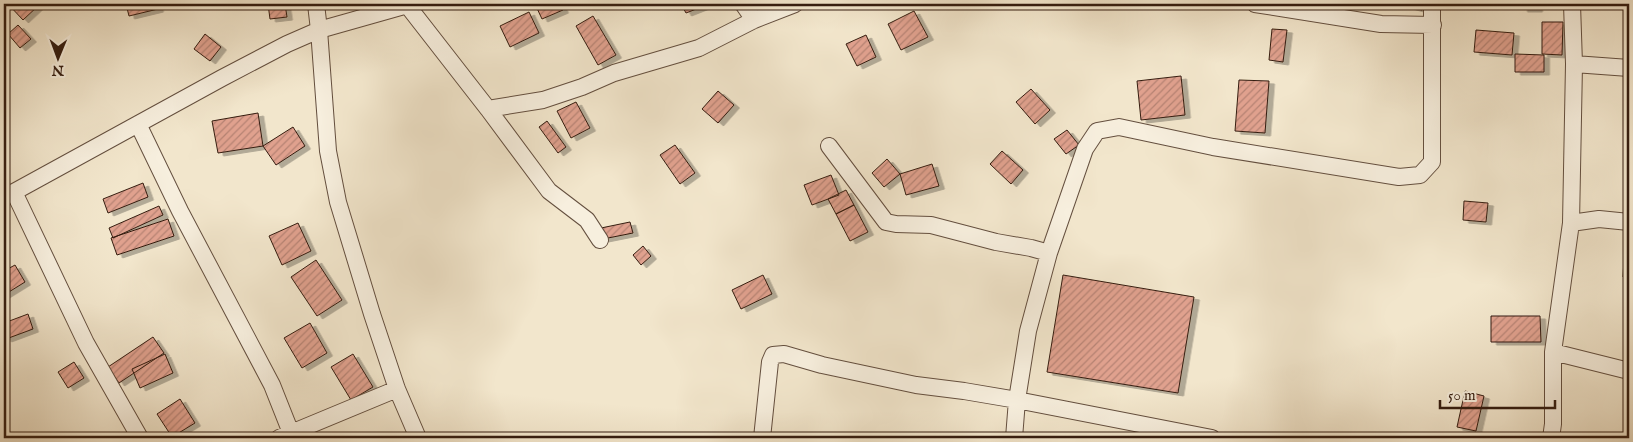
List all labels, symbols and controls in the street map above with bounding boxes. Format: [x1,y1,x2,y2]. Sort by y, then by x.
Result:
north arrow [32,32,82,82]
text: N [52,61,65,79]
scale bar [1440,377,1556,409]
text: 50 m [1448,386,1476,405]

